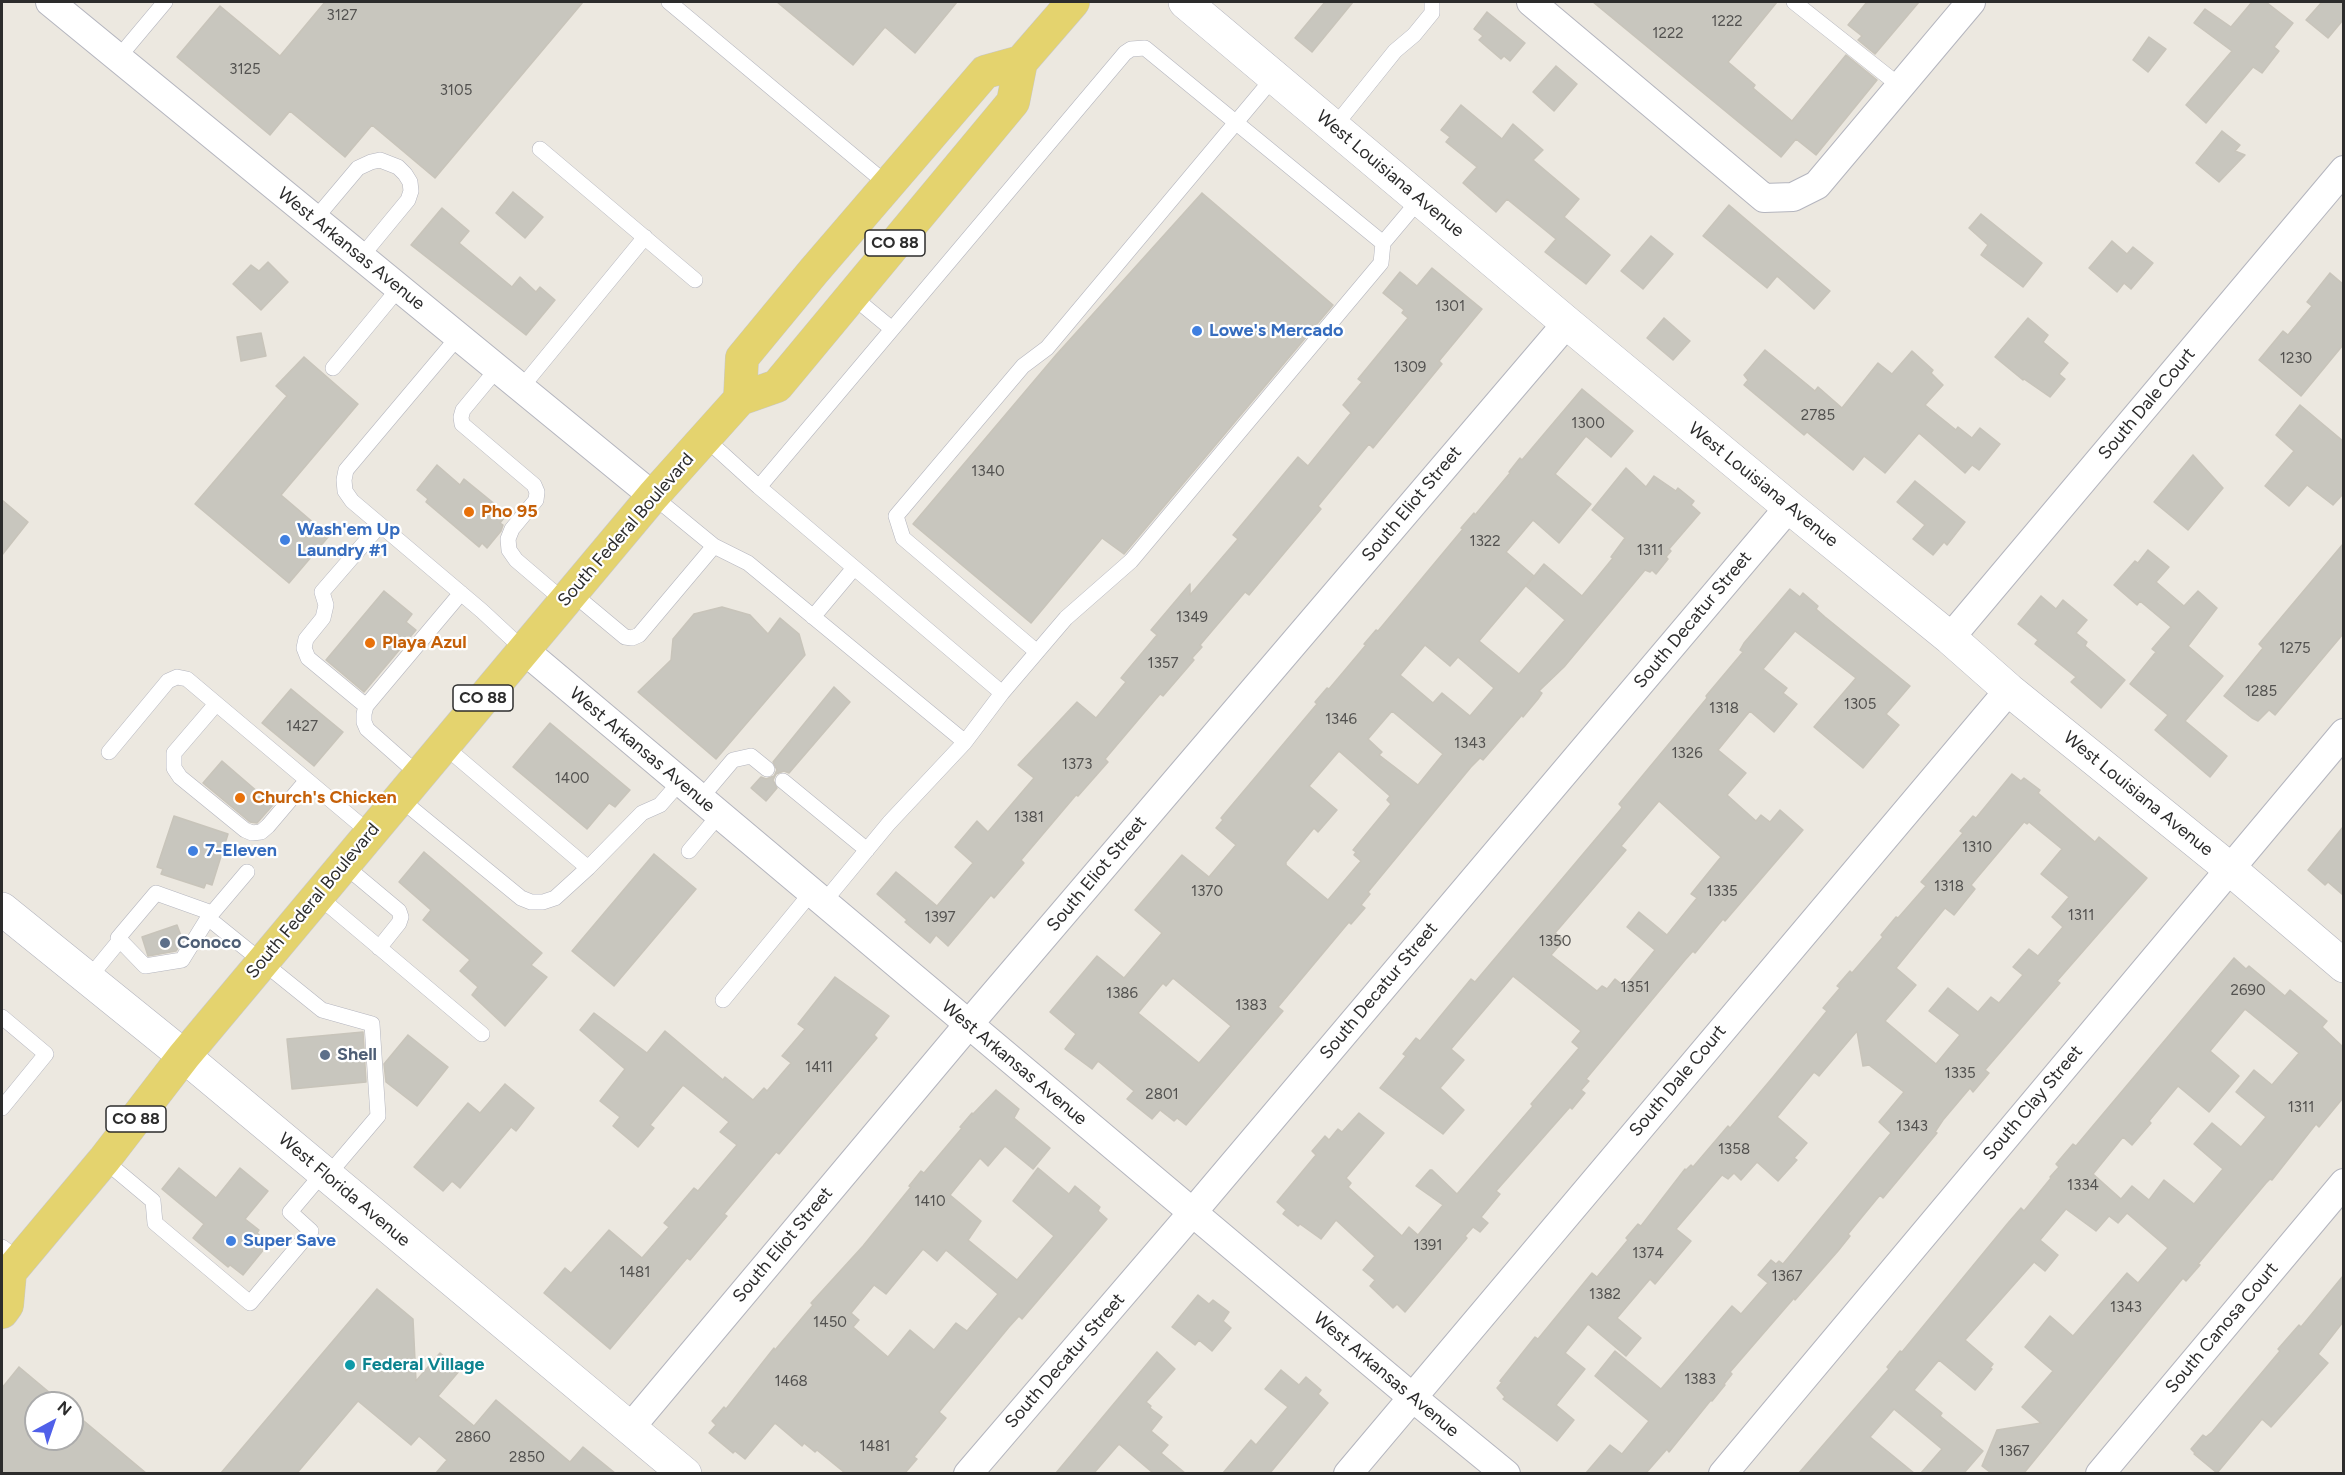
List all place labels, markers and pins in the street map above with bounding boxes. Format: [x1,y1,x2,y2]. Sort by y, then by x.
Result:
place label: Lowe's Mercado [1209,320,1343,342]
marker: Lowe's Mercado [1190,324,1204,338]
place label: Pho 95 [481,501,538,523]
marker: Pho 95 [462,505,476,519]
place label: Wash'em Up Laundry #1 [297,519,400,562]
marker: Wash'em Up Laundry #1 [278,533,292,547]
place label: Playa Azul [382,632,467,654]
marker: Playa Azul [363,636,377,650]
place label: Church's Chicken [252,787,397,809]
marker: Church's Chicken [233,791,247,805]
place label: 7-Eleven [205,840,277,862]
marker: 7-Eleven [186,844,200,858]
place label: Conoco [177,932,241,954]
marker: Conoco [158,936,172,950]
place label: Shell [337,1044,377,1066]
marker: Shell [318,1048,332,1062]
place label: Super Save [243,1230,336,1252]
marker: Super Save [224,1234,238,1248]
place label: Federal Village [362,1354,485,1376]
marker: Federal Village [343,1358,357,1372]

